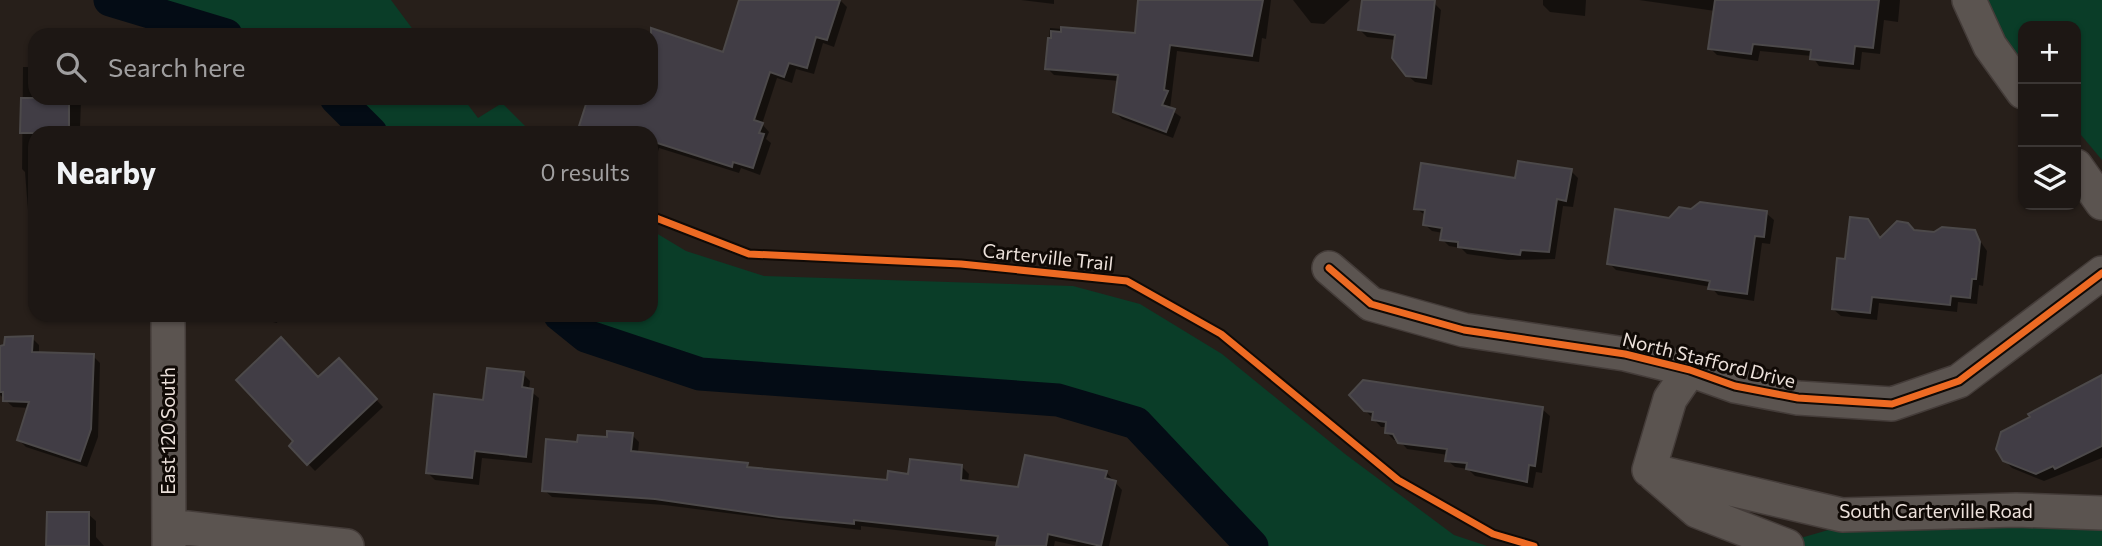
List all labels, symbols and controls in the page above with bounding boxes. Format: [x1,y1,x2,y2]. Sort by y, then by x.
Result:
map controls [2018,21,2081,210]
button: + [2018,21,2081,84]
search box [28,28,658,105]
icon: search [52,48,90,86]
text: Search here [108,51,246,82]
button: − [2018,84,2081,147]
button: layers [2018,147,2081,210]
text: Nearby [56,153,156,190]
text: 0 results [541,158,630,186]
street label: Carterville Trail [982,238,1115,275]
street label: North Stafford Drive [1620,327,1798,392]
street label: East 120 South [156,367,179,495]
street label: South Carterville Road [1839,499,2033,522]

